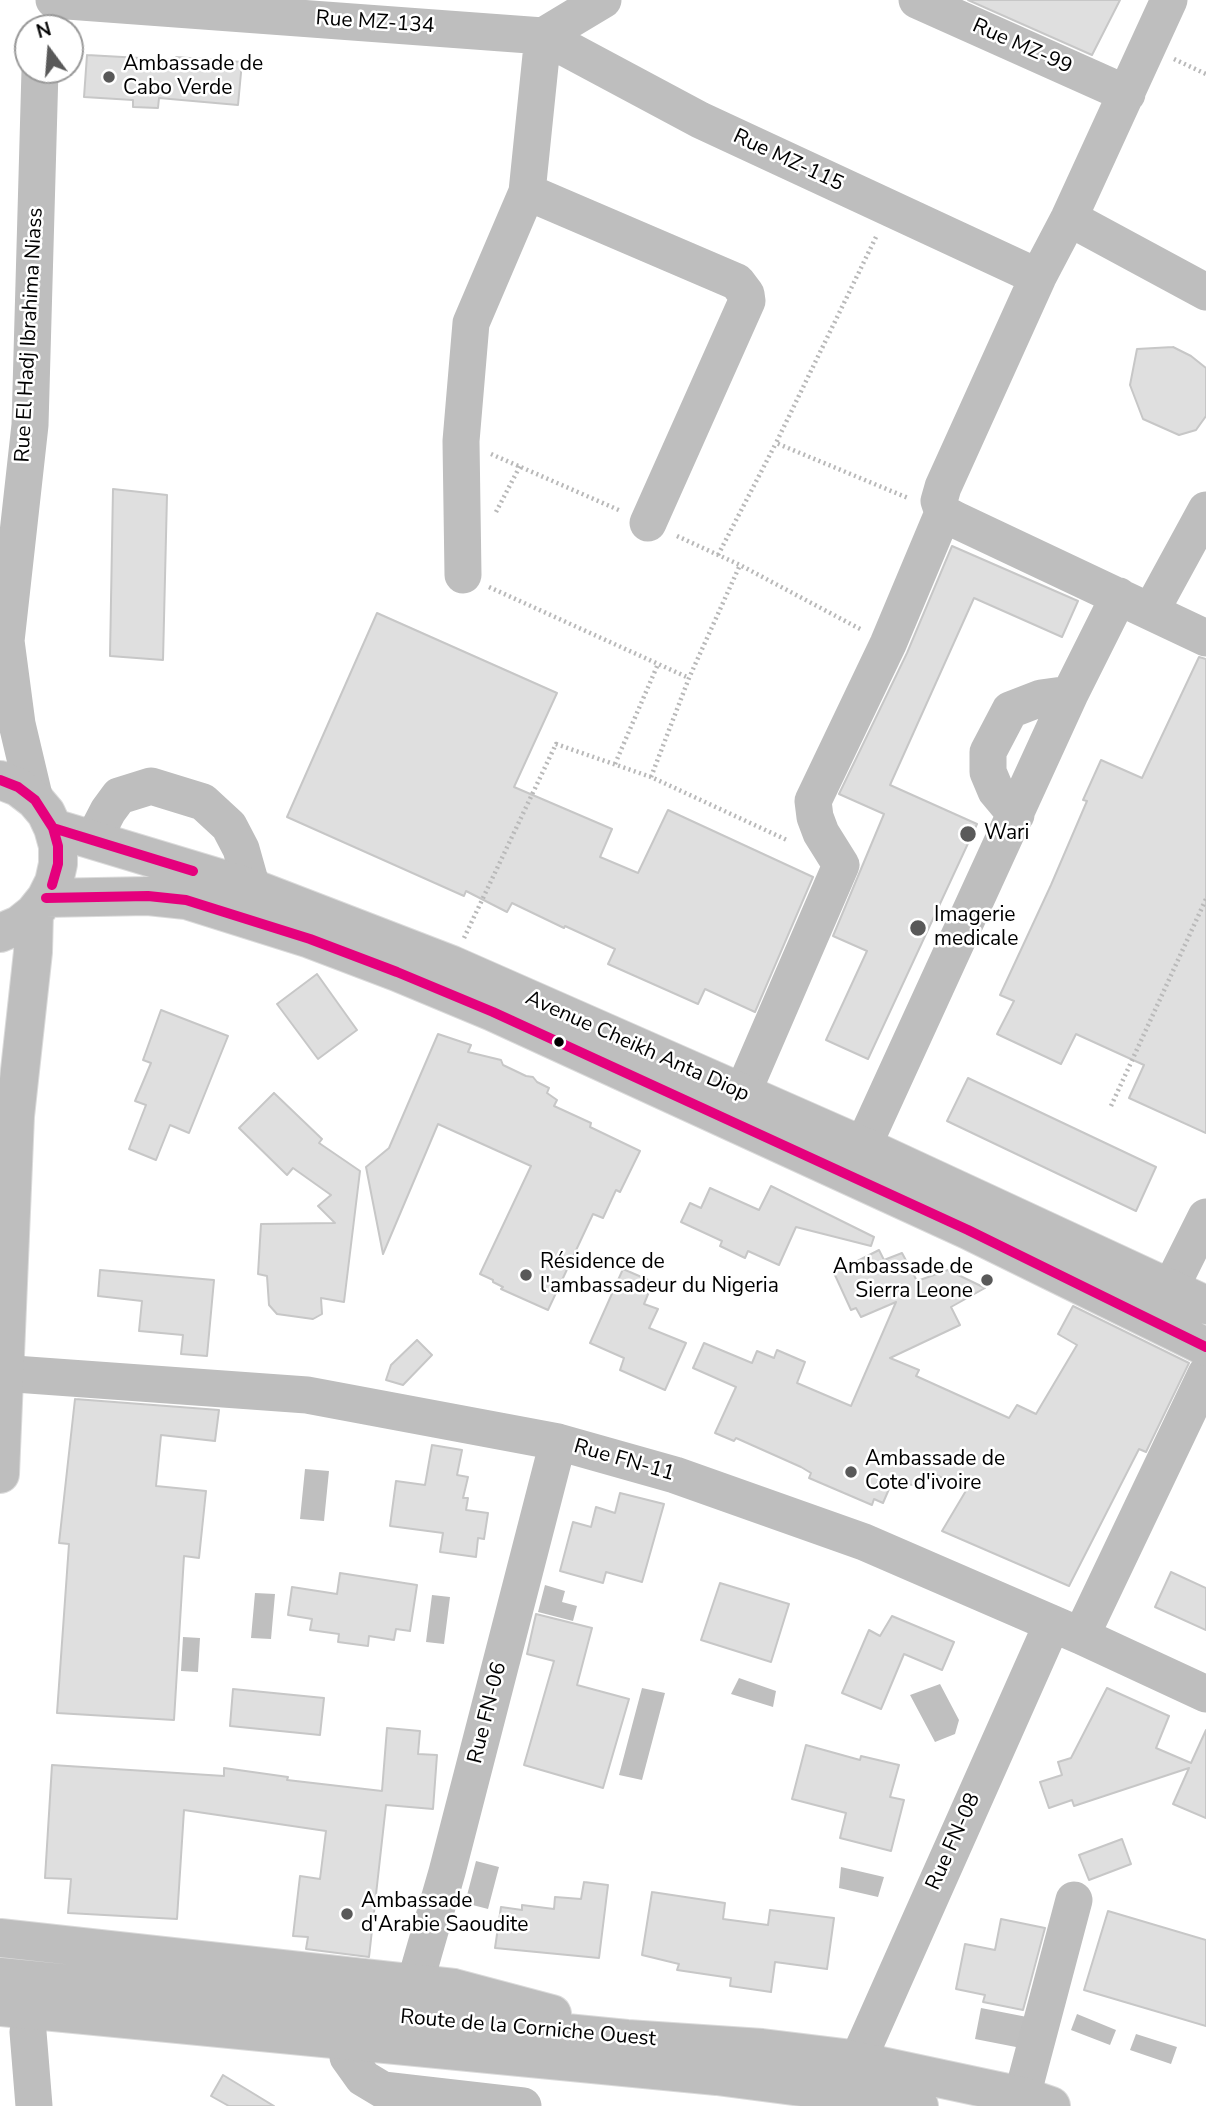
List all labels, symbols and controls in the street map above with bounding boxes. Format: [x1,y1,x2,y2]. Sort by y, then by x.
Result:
street label: Rue MZ-134 [315,6,435,40]
north arrow [14,14,84,84]
street label: Rue MZ-99 [968,14,1076,80]
text: N [33,16,54,45]
place label: Ambassade de Cabo Verde [123,52,263,102]
marker: Ambassade de Cabo Verde [101,69,117,85]
street label: Rue MZ-115 [729,124,847,198]
street label: Rue El Hadj Ibrahima Niass [11,207,49,463]
place label: Wari [984,821,1029,847]
marker: Wari [958,824,978,844]
place label: Imagerie medicale [934,903,1018,953]
marker: Imagerie medicale [908,918,928,938]
street label: Avenue Cheikh Anta Diop [521,986,753,1108]
unlabelled marker [552,1035,566,1049]
place label: Résidence de l'ambassadeur du Nigeria [540,1250,779,1300]
place label: Ambassade de Sierra Leone [833,1255,973,1305]
marker: Résidence de l'ambassadeur du Nigeria [518,1267,534,1283]
marker: Ambassade de Sierra Leone [979,1272,995,1288]
street label: Rue FN-11 [571,1435,677,1487]
place label: Ambassade de Cote d'ivoire [865,1447,1005,1497]
marker: Ambassade de Cote d'ivoire [843,1464,859,1480]
street label: Rue FN-06 [463,1660,513,1766]
street label: Rue FN-08 [921,1790,987,1894]
place label: Ambassade d'Arabie Saoudite [361,1889,528,1939]
marker: Ambassade d'Arabie Saoudite [339,1906,355,1922]
street label: Route de la Corniche Ouest [399,2005,657,2053]

